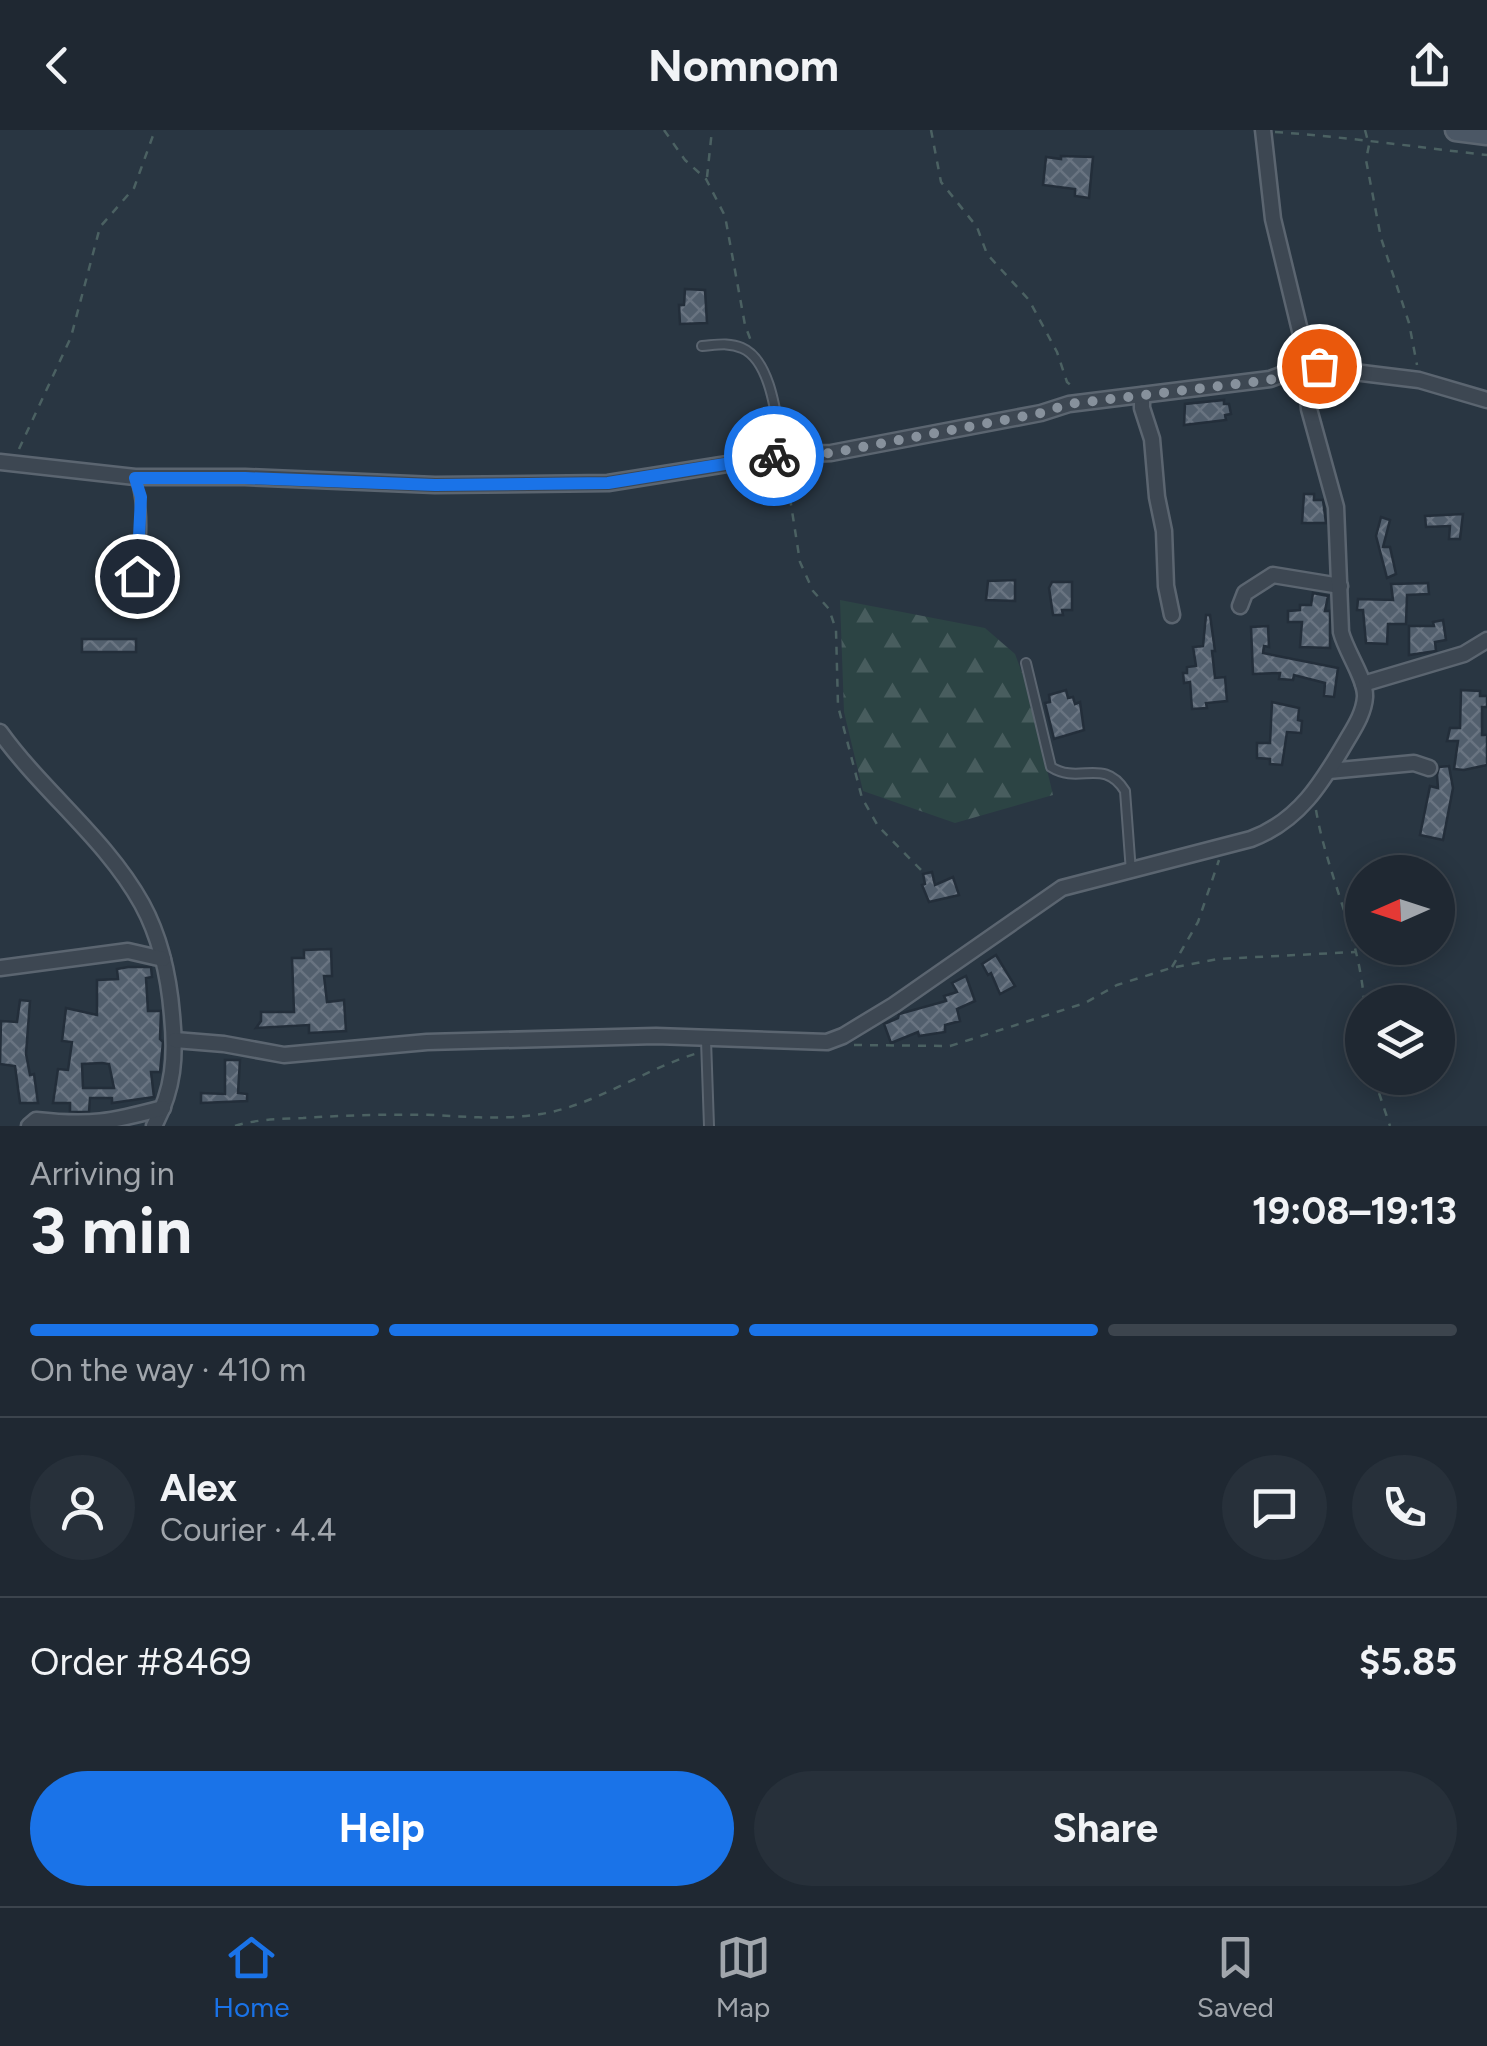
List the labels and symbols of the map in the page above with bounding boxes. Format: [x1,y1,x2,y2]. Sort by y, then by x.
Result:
pin [1277,324,1362,409]
courier [724,406,824,506]
pin [95,534,180,619]
north arrow [1345,855,1455,965]

